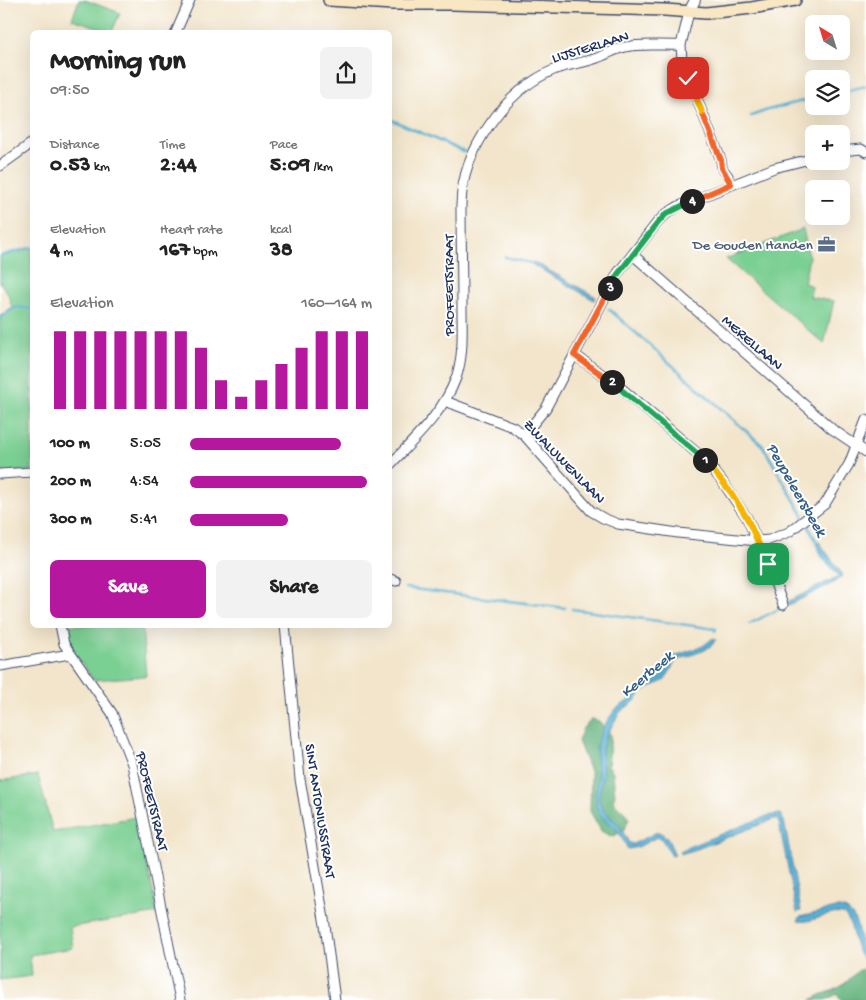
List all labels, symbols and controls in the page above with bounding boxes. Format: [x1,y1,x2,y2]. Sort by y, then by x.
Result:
north arrow [805,15,850,60]
map controls [805,15,850,225]
street label: LIJSTERLAAN [550,28,632,68]
text: Morning run [50,46,185,79]
button: share [320,47,372,99]
pin [667,57,709,99]
icon: check [674,64,702,92]
button: layers [805,70,850,115]
text: 09:50 [50,82,90,101]
button: + [805,125,850,170]
text: Distance [50,137,99,154]
text: Time [160,137,186,154]
text: Pace [270,137,297,154]
text: 0.53 [50,154,90,179]
text: 2:44 [160,154,197,179]
text: 5:09 [270,154,310,179]
text: km [90,159,110,176]
text: /km [310,159,333,176]
button: − [805,180,850,225]
pin: 4 [680,188,704,214]
text: 4 [689,193,696,210]
text: Elevation [50,222,106,239]
text: Heart rate [160,222,223,239]
text: kcal [270,222,292,239]
street label: PROFEETSTRAAT [441,233,459,337]
office icon: De Gouden Handen [817,234,837,254]
place label: De Gouden Handen [692,237,813,255]
text: 4 [50,239,60,264]
text: 167 [160,239,190,264]
text: 38 [270,239,292,264]
text: m [60,244,73,261]
text: bpm [190,244,218,261]
pin: 3 [598,276,622,300]
text: 3 [607,280,614,297]
text: Elevation [50,295,114,314]
text: 160–164 m [301,295,372,314]
street label: MERELLAAN [717,312,786,375]
pin: 2 [600,370,624,394]
text: 2 [609,374,616,391]
street label: ZWALUWENLAAN [519,416,608,508]
text: 100 m [50,435,90,454]
text: 5:05 [130,435,161,454]
water label: Peupeleersbeek [761,441,830,542]
pin: 1 [692,448,718,472]
text: 1 [703,452,708,469]
text: 200 m [50,473,91,492]
text: 4:54 [130,473,159,492]
text: 300 m [50,511,92,530]
text: 5:41 [130,511,157,530]
pin [747,543,789,585]
icon: arrive [754,550,782,578]
button: Save [50,560,206,618]
button: Share [216,560,372,618]
water label: Keerbeek [618,647,680,703]
street label: SINT ANTONIUSSTRAAT [299,743,339,881]
street label: PROFEETSTRAAT [131,749,171,854]

